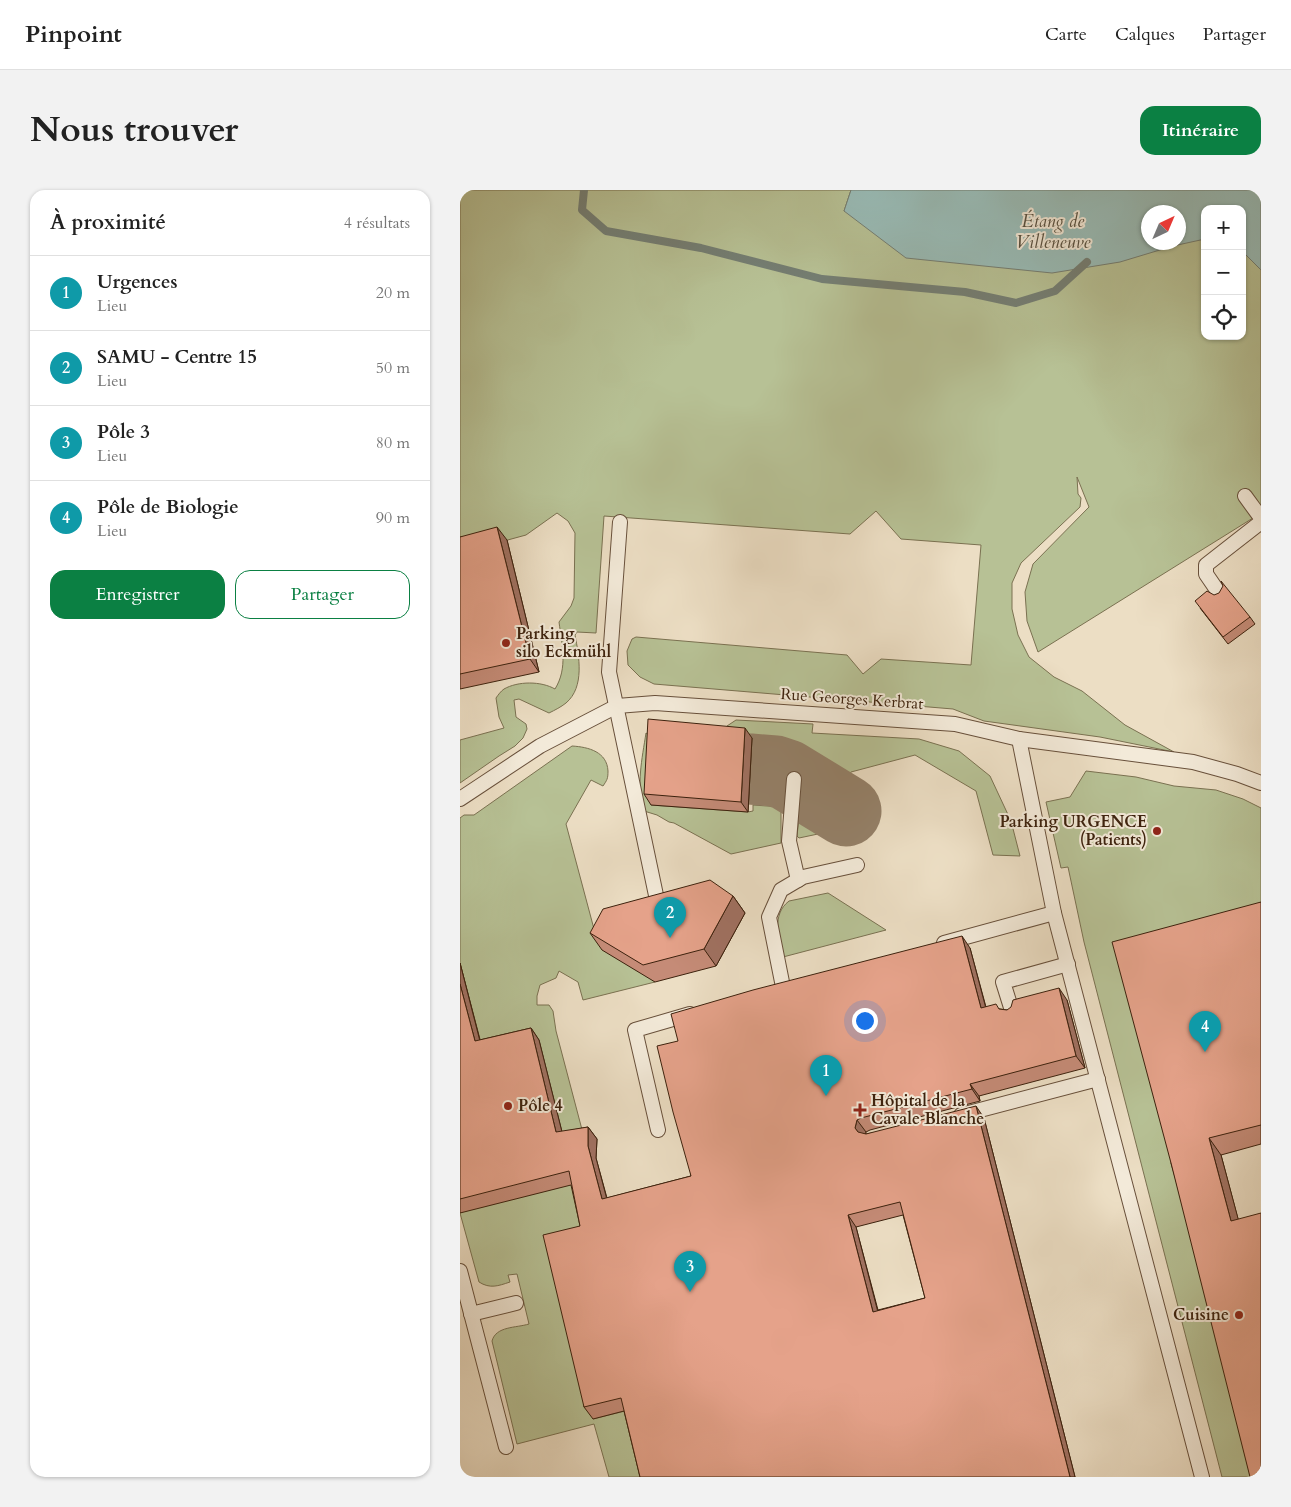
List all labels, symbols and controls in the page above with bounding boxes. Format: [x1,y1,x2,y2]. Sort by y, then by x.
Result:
text: Pinpoint [25,18,122,51]
text: Carte [1045,22,1087,47]
text: Calques [1115,22,1175,47]
text: Partager [1203,22,1266,47]
text: Nous trouver [30,106,238,154]
button: Itinéraire [1140,106,1261,155]
north arrow [1141,205,1186,250]
map controls [1201,205,1246,340]
button: + [1201,205,1246,250]
text: À proximité [50,208,166,237]
water label: Étang de Villeneuve [1016,209,1092,255]
text: 4 résultats [344,212,410,234]
button: − [1201,250,1246,295]
text: Urgences [97,269,177,295]
text: 1 [62,282,70,304]
text: 20 m [376,282,410,304]
text: Lieu [97,295,127,317]
button: locate [1201,295,1246,340]
text: SAMU - Centre 15 [97,344,257,370]
text: 2 [62,357,70,379]
text: 50 m [376,357,410,379]
text: Lieu [97,370,127,392]
text: Pôle 3 [97,419,150,445]
text: 3 [62,432,70,454]
text: 80 m [376,432,410,454]
text: Lieu [97,445,127,467]
text: Pôle de Biologie [97,494,239,520]
text: 4 [62,507,70,529]
text: 90 m [376,507,410,529]
text: Lieu [97,520,127,542]
button: Enregistrer [50,570,225,619]
button: Partager [235,570,410,619]
place label: Parking silo Eckmühl [516,623,612,663]
marker: Parking silo Eckmühl [500,637,512,649]
street label: Rue Georges Kerbrat [780,683,924,715]
place label: Parking URGENCE (Patients) [999,811,1147,851]
marker: Parking URGENCE (Patients) [1151,825,1163,837]
pin: 2 [654,897,686,938]
your location [852,1008,878,1034]
pin: 4 [1189,1011,1221,1052]
pin: 1 [810,1055,842,1096]
place label: Hôpital de la Cavale Blanche [871,1090,984,1130]
place label: Pôle 4 [518,1095,563,1117]
marker: Pôle 4 [502,1100,514,1112]
marker: Hôpital de la Cavale Blanche [853,1103,867,1117]
pin: 3 [674,1251,706,1292]
place label: Cuisine [1173,1304,1229,1326]
marker: Cuisine [1233,1309,1245,1321]

